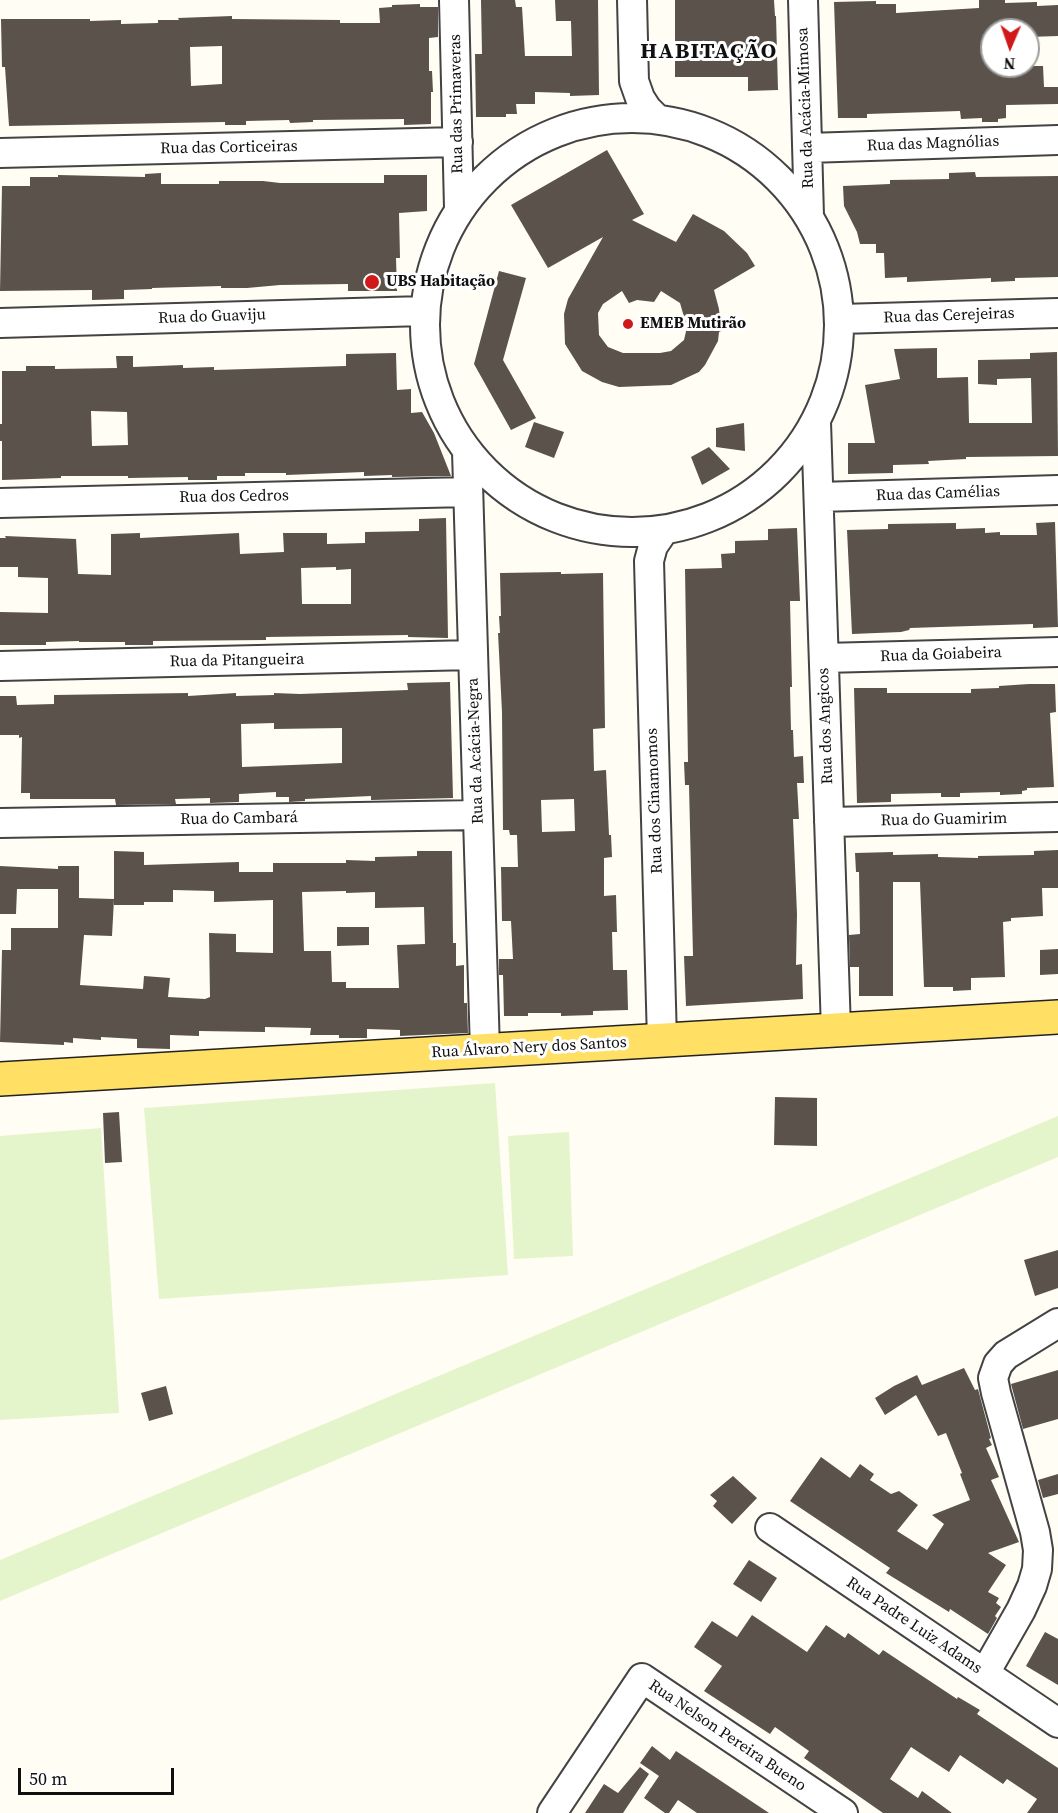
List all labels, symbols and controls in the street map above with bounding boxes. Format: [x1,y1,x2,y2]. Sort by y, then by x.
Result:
north arrow [980,18,1040,78]
street label: Rua da Acácia-Mimosa [794,27,818,189]
street label: Rua das Primaveras [446,34,468,174]
district label: HABITAÇÃO [640,39,778,65]
text: N [1003,53,1016,75]
street label: Rua das Magnólias [866,132,1000,156]
street label: Rua das Corticeiras [160,137,298,159]
place label: UBS Habitação [386,272,495,292]
marker: UBS Habitação [363,273,381,291]
street label: Rua das Cerejeiras [883,304,1015,328]
street label: Rua do Guaviju [158,306,266,328]
place label: EMEB Mutirão [640,314,746,334]
marker: EMEB Mutirão [621,317,635,331]
street label: Rua das Camélias [876,482,1000,506]
street label: Rua dos Cedros [179,486,289,508]
street label: Rua da Goiabeira [880,643,1002,667]
street label: Rua da Pitangueira [170,650,304,672]
street label: Rua dos Angicos [814,667,838,785]
street label: Rua da Acácia-Negra [464,677,488,825]
street label: Rua dos Cinamomos [643,728,667,874]
street label: Rua do Cambará [180,808,298,830]
street label: Rua do Guamirim [881,809,1007,831]
street label: Rua Álvaro Nery dos Santos [431,1033,627,1063]
street label: Rua Padre Luiz Adams [843,1573,985,1679]
street label: Rua Nelson Pereira Bueno [645,1676,809,1796]
scale bar [21,1756,177,1794]
text: 50 m [29,1766,67,1791]

